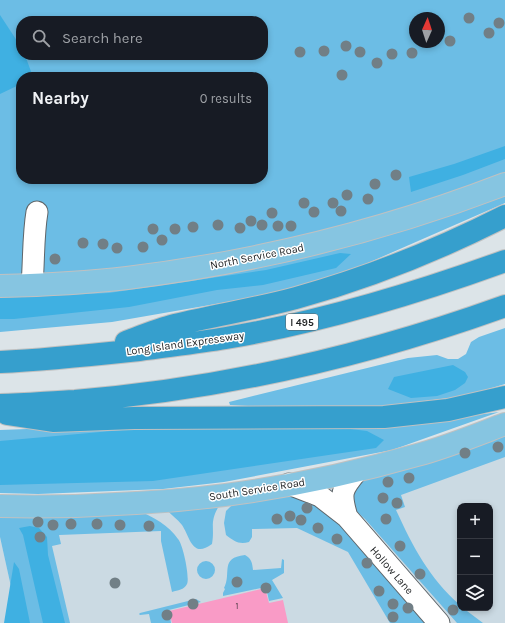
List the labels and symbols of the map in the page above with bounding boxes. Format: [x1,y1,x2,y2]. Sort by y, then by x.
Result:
north arrow [409,12,445,48]
street label: North Service Road [209,241,305,272]
road number: I 495 [286,314,318,330]
street label: Long Island Expressway [125,329,245,358]
street label: South Service Road [208,475,306,504]
street label: Hollow Lane [367,544,416,597]
house number: 1 [236,601,239,611]

